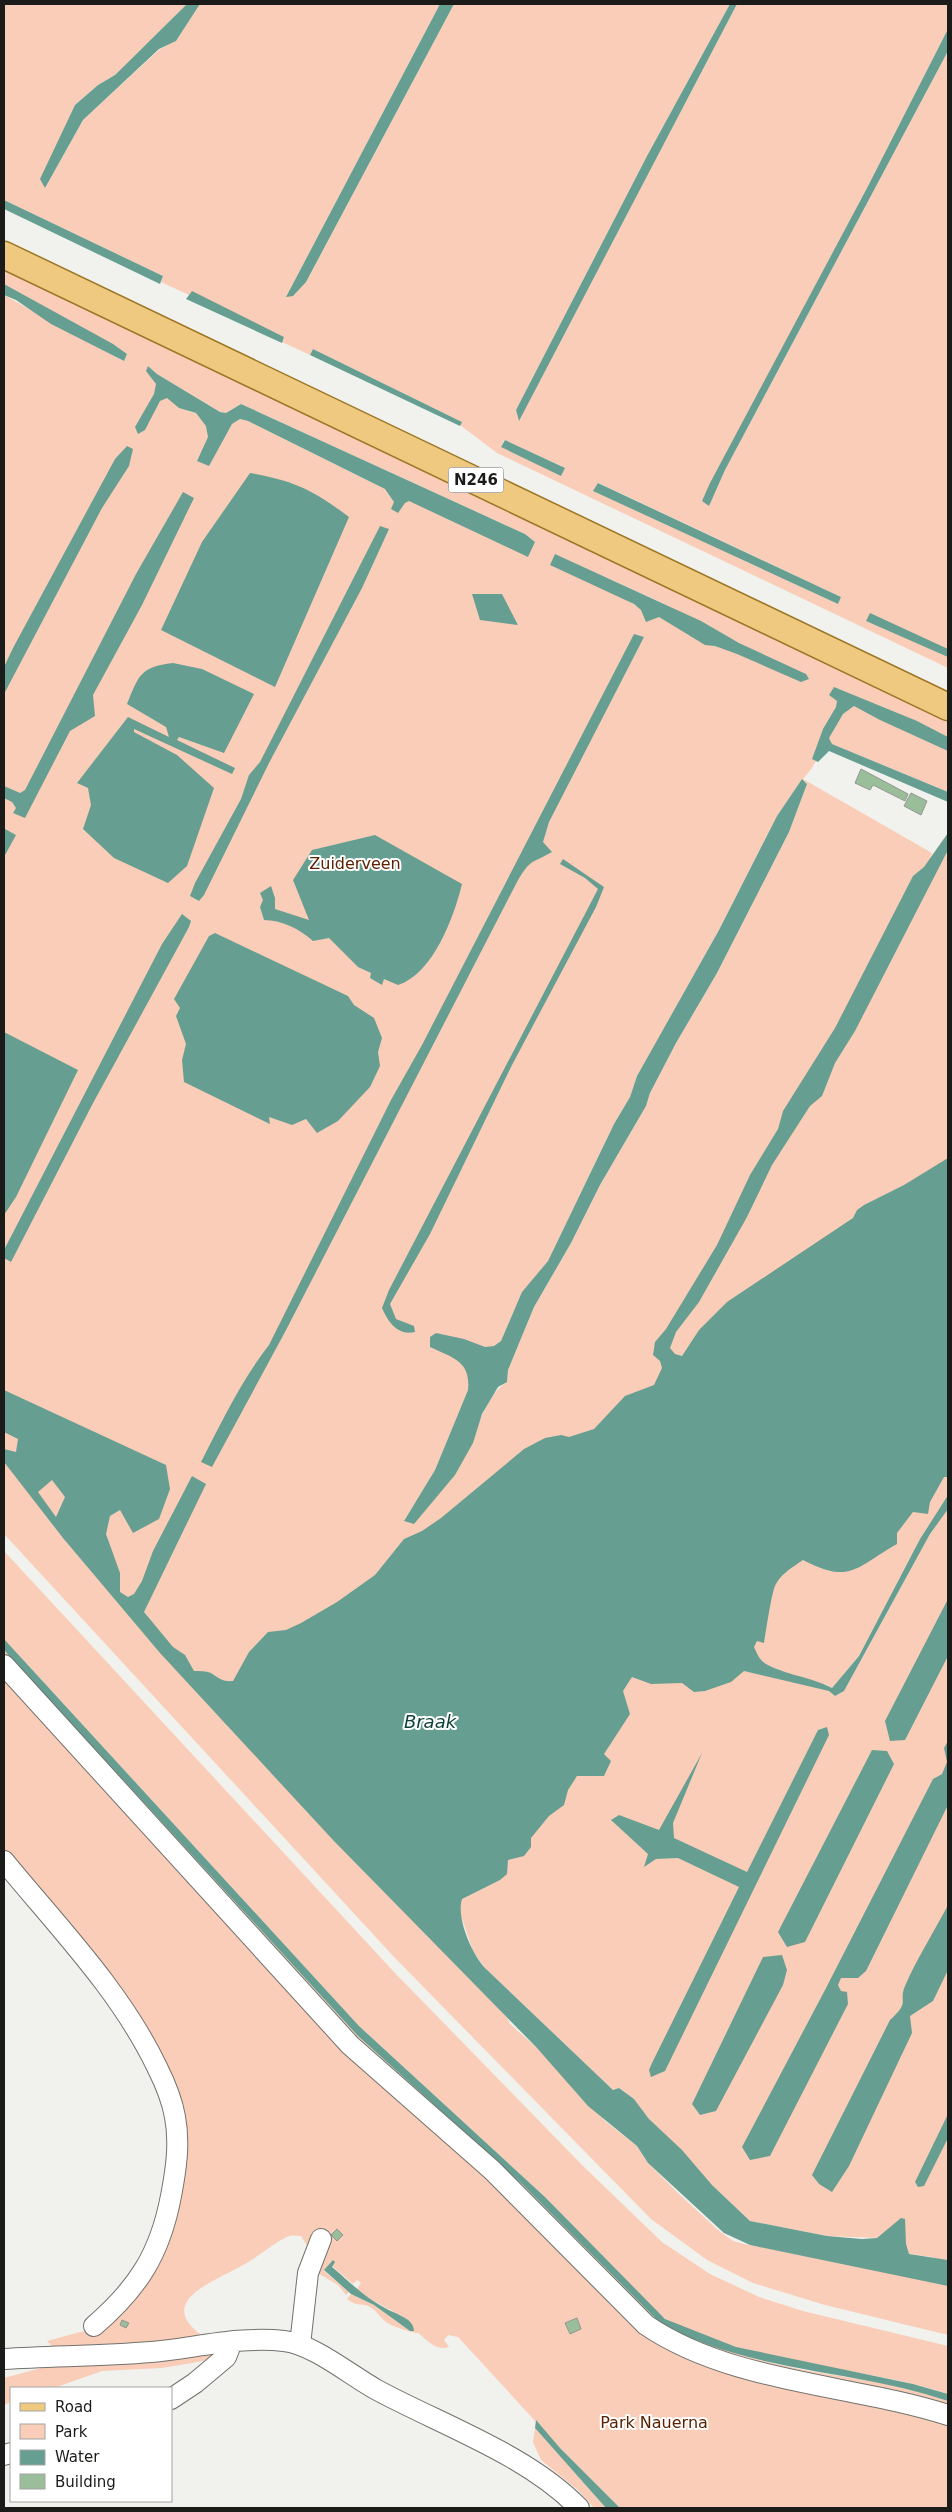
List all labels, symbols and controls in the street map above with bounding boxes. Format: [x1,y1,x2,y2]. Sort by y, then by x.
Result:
road number: N246 [448,468,504,492]
park label: Zuiderveen [309,854,401,873]
water label: Braak [404,1711,458,1732]
legend [10,2387,172,2502]
text: Road [55,2398,93,2416]
park label: Park Nauerna [600,2413,708,2432]
text: Park [55,2423,88,2441]
text: Water [55,2448,100,2466]
text: Building [55,2473,116,2491]

